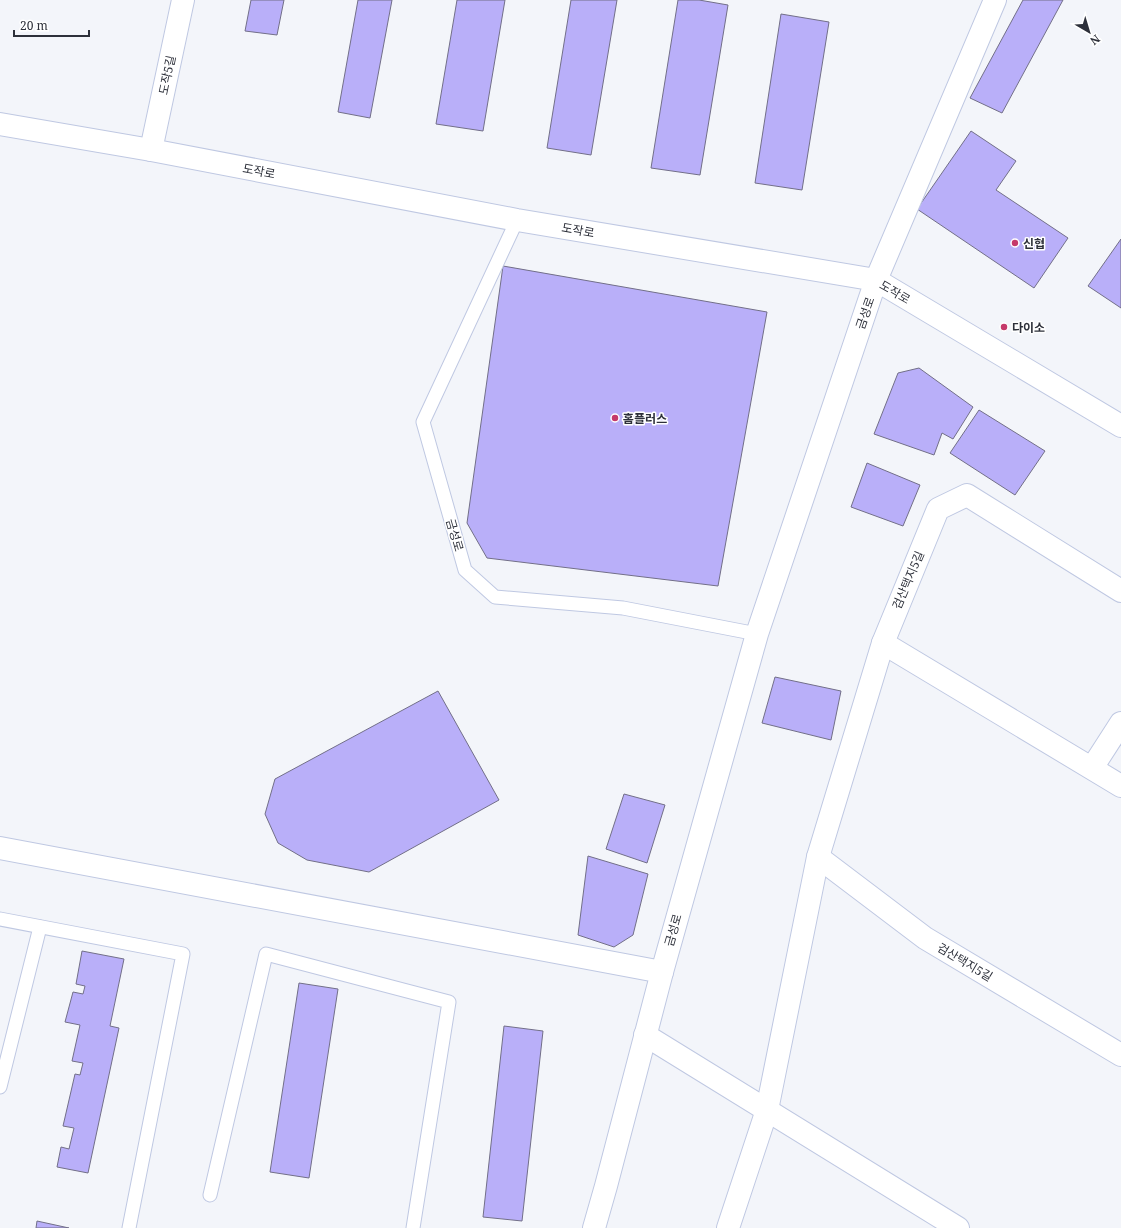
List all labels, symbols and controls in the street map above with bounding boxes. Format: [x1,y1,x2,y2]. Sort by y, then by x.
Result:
scale bar [14,12,89,38]
north arrow [1069,12,1109,52]
text: 20 m [20,17,48,34]
text: N [1087,32,1103,49]
street label: 도작5길 [155,54,179,96]
street label: 도작로 [241,159,277,183]
street label: 도작로 [560,219,596,241]
place label: 신협 [1023,235,1045,252]
marker: 신협 [1010,238,1020,248]
street label: 도작로 [876,276,914,308]
street label: 금성로 [852,295,878,331]
place label: 다이소 [1012,319,1045,336]
marker: 다이소 [999,322,1009,332]
place label: 홈플러스 [623,410,667,427]
marker: 홈플러스 [610,413,620,423]
street label: 금성로 [442,517,468,553]
street label: 검산택지5길 [888,548,928,612]
street label: 금성로 [660,912,686,948]
street label: 검산택지5길 [934,939,996,985]

